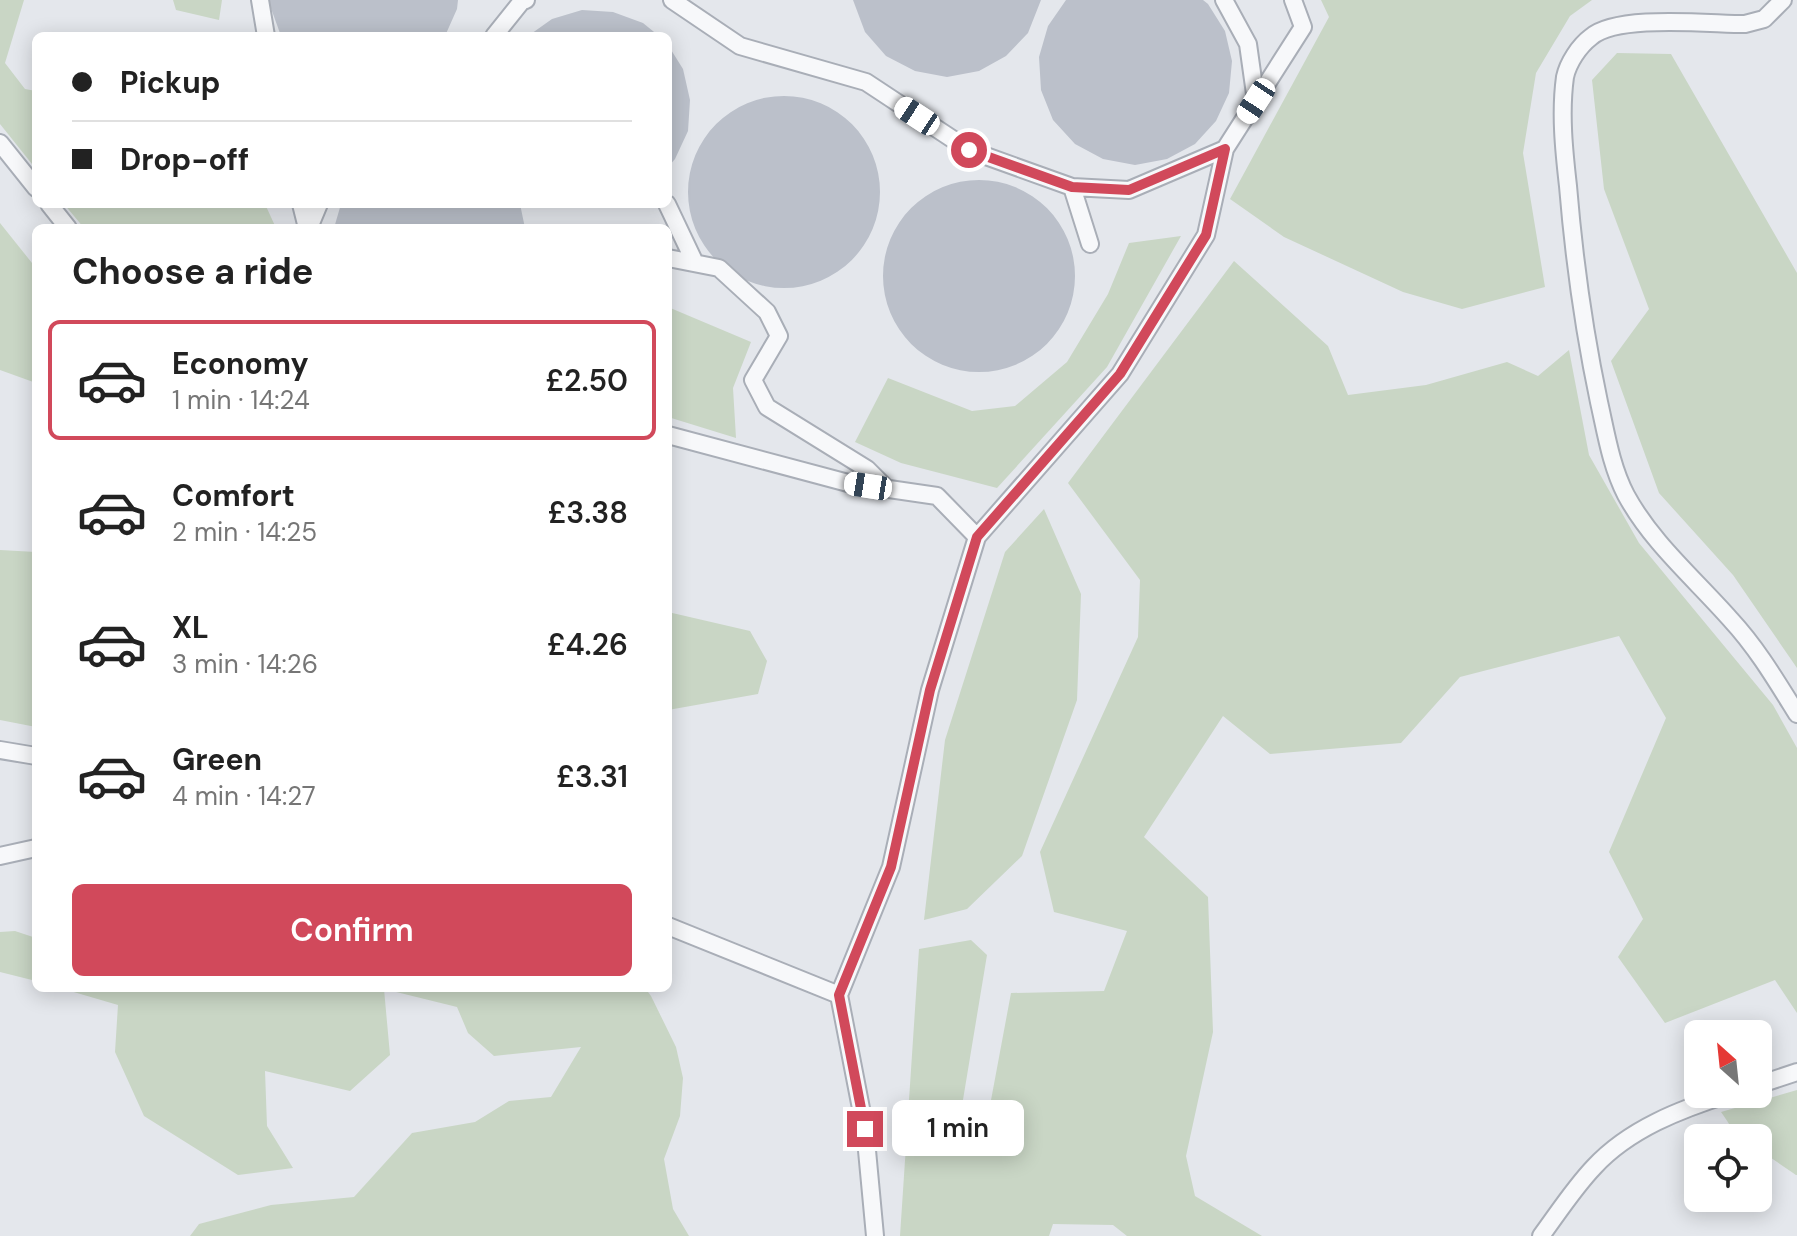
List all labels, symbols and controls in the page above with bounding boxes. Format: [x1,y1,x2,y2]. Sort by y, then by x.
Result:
text: Pickup [120,63,220,102]
car [1233,74,1279,128]
car [890,93,944,139]
route start [951,132,987,168]
text: Drop-off [120,140,249,179]
text: Choose a ride [72,248,313,295]
icon: car [76,344,148,416]
text: Economy [172,344,309,383]
text: £2.50 [546,361,628,400]
text: 1 min · 14:24 [172,383,310,417]
car [842,470,894,502]
icon: car [76,476,148,548]
text: Comfort [172,476,295,515]
text: £3.38 [548,493,628,532]
text: 2 min · 14:25 [172,515,317,549]
icon: car [76,608,148,680]
text: XL [172,608,209,647]
text: £4.26 [547,625,628,664]
text: 3 min · 14:26 [172,647,318,681]
icon: car [76,740,148,812]
text: Green [172,740,262,779]
text: £3.31 [556,757,628,796]
text: 4 min · 14:27 [172,779,316,813]
button: Confirm [72,884,632,976]
north arrow [1684,1020,1772,1108]
map controls [1684,1020,1772,1212]
callout: 1 min [893,1101,1025,1157]
route end [847,1111,883,1147]
text: 1 min [927,1111,989,1145]
button: locate [1684,1124,1772,1212]

